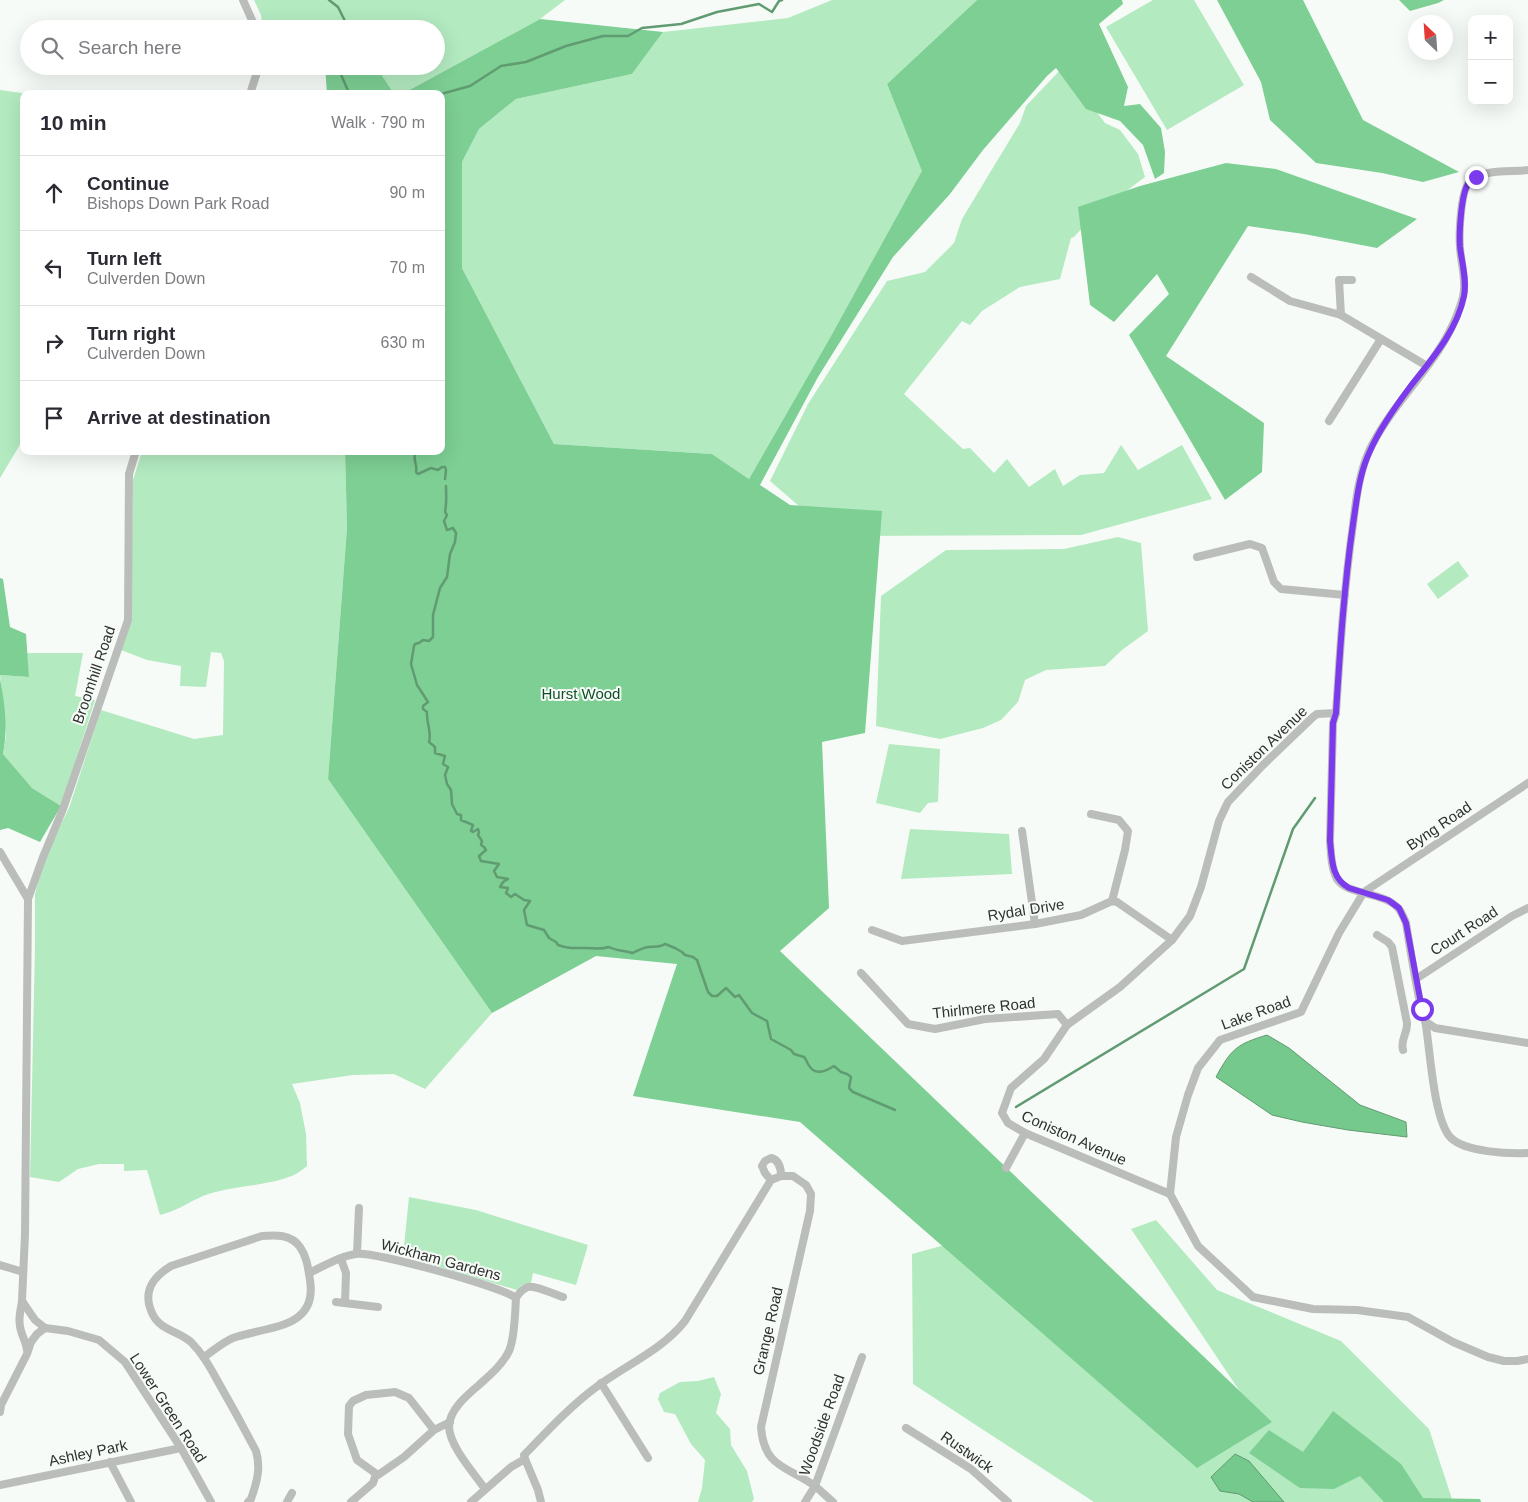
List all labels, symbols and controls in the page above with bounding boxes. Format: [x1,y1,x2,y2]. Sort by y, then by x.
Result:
north arrow [1408,15,1453,60]
map controls [1468,15,1513,105]
button: + [1468,15,1513,60]
search box [20,20,445,75]
icon: search [38,34,66,62]
text: Search here [78,37,182,58]
button: − [1468,60,1513,105]
text: 10 min [40,111,107,134]
text: Walk · 790 m [331,114,425,131]
route end [1465,166,1488,189]
text: Continue [87,173,169,194]
icon: ahead [40,179,68,207]
text: 90 m [389,184,425,201]
text: Bishops Down Park Road [87,195,269,212]
text: Turn left [87,248,162,269]
icon: left [40,254,68,282]
text: 70 m [389,259,425,276]
text: Culverden Down [87,270,205,287]
text: Turn right [87,323,175,344]
icon: right [40,329,68,357]
text: 630 m [381,334,425,351]
text: Culverden Down [87,345,205,362]
icon: arrive [40,404,68,432]
text: Arrive at destination [87,407,271,428]
street label: Broomhill Road [69,624,118,726]
park label: Hurst Wood [542,685,620,702]
street label: Coniston Avenue [1217,702,1310,793]
street label: Byng Road [1403,798,1474,853]
street label: Rydal Drive [986,895,1066,924]
street label: Court Road [1427,903,1501,959]
street label: Lake Road [1219,992,1293,1033]
street label: Thirlmere Road [932,994,1036,1021]
route start [1411,998,1434,1021]
street label: Coniston Avenue [1019,1107,1129,1168]
street label: Wickham Gardens [379,1235,503,1284]
street label: Grange Road [749,1285,786,1377]
street label: Lower Green Road [127,1350,210,1466]
street label: Woodside Road [795,1372,848,1478]
street label: Rustwick [938,1427,997,1476]
street label: Ashley Park [47,1436,129,1469]

